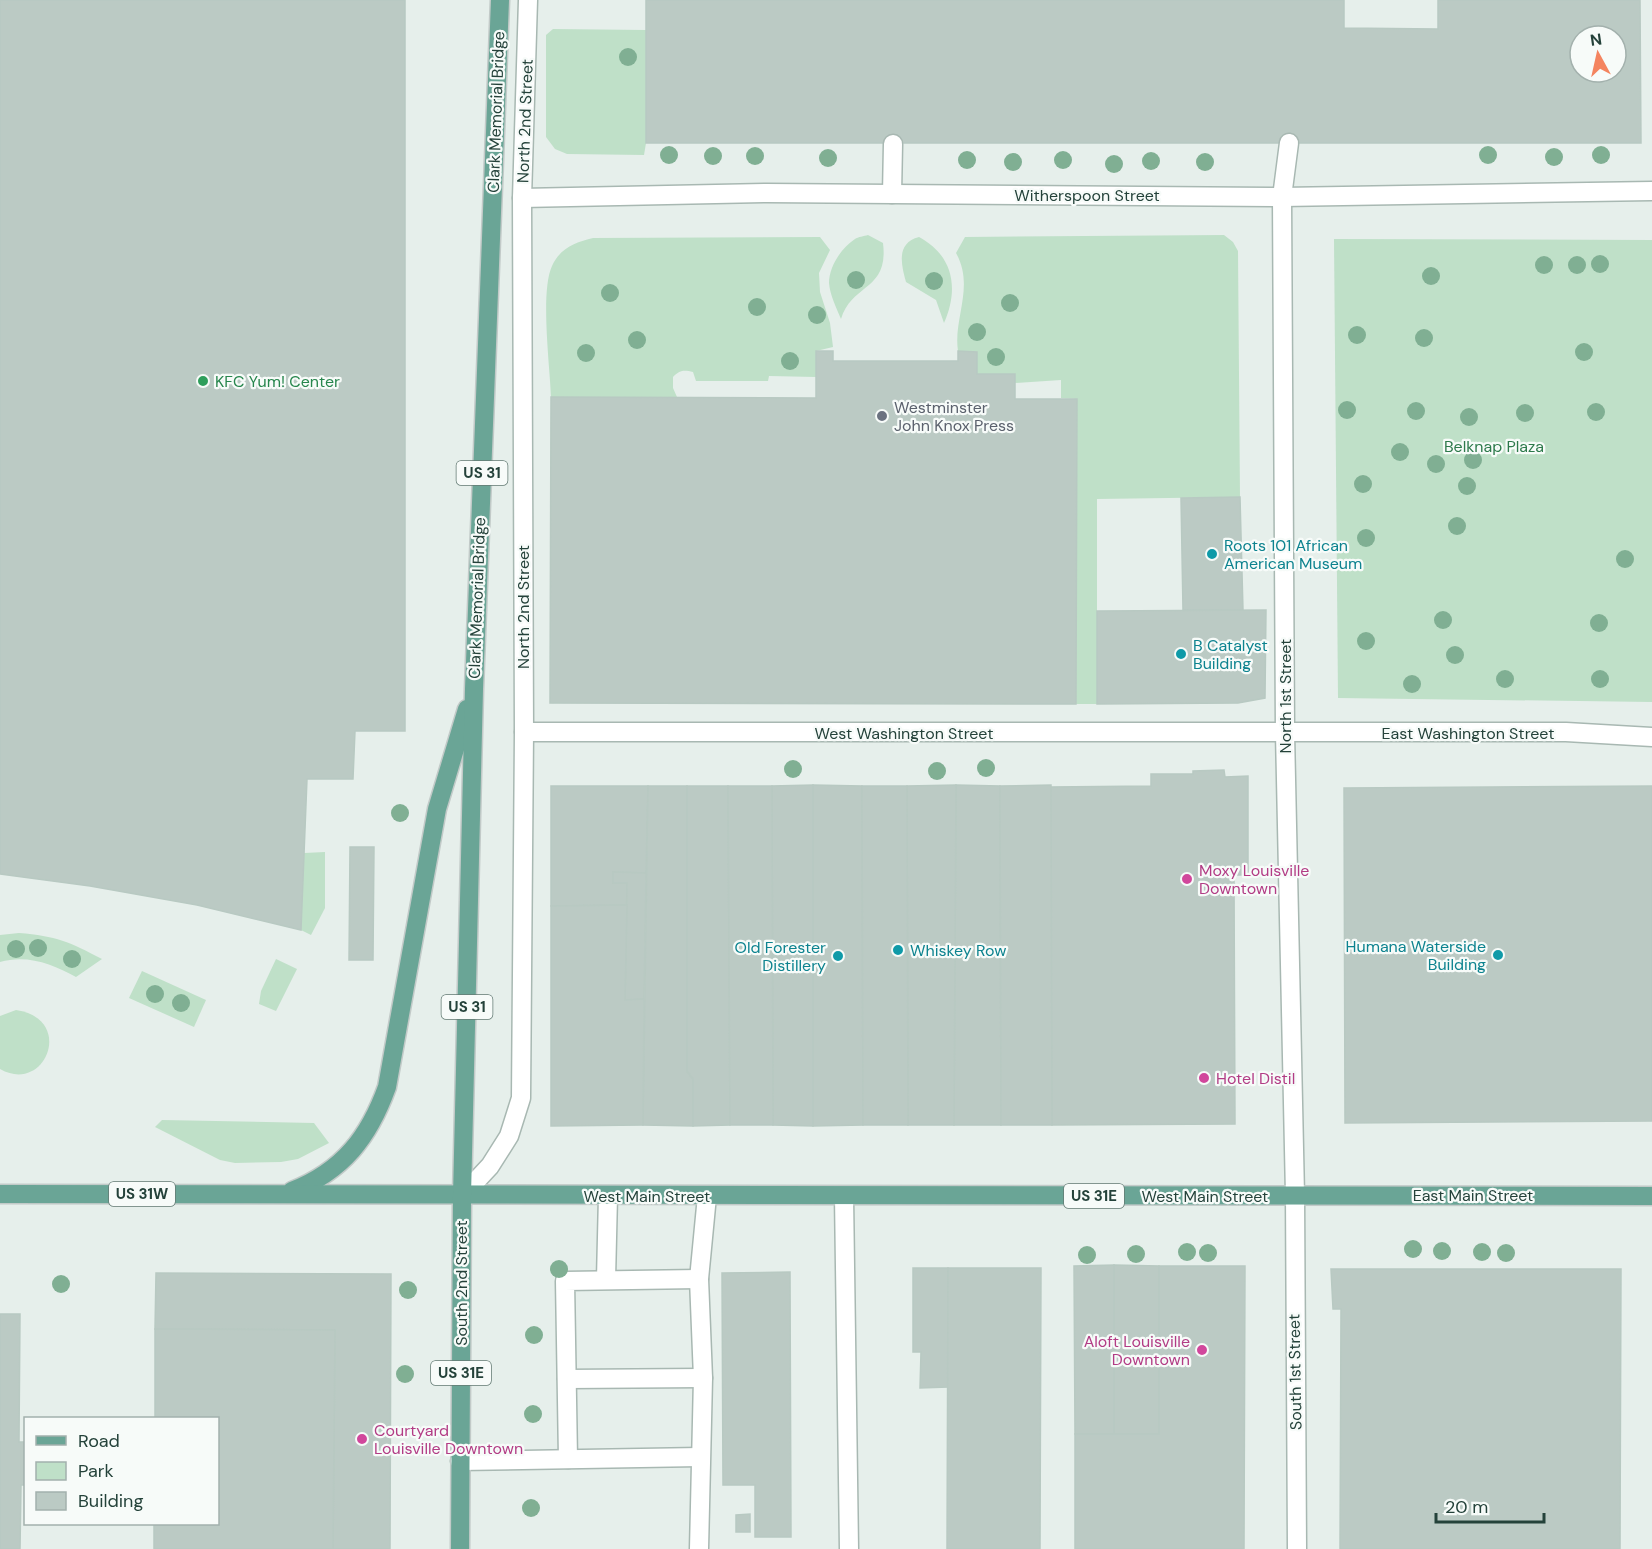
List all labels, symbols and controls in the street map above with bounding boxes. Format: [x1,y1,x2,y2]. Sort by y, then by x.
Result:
north arrow [1568,24,1628,84]
text: N [1589,28,1603,51]
street label: Clark Memorial Bridge [483,31,509,193]
street label: North 2nd Street [512,59,538,183]
street label: Witherspoon Street [1014,185,1160,206]
place label: KFC Yum! Center [215,371,340,392]
marker: KFC Yum! Center [196,374,210,388]
place label: Westminster John Knox Press [894,397,1014,436]
marker: Westminster John Knox Press [875,409,889,423]
park label: Belknap Plaza [1444,436,1544,457]
road number: US 31 [456,461,508,485]
street label: Clark Memorial Bridge [464,517,490,679]
place label: Roots 101 African American Museum [1224,535,1362,574]
street label: North 2nd Street [513,545,534,669]
marker: Roots 101 African American Museum [1205,547,1219,561]
place label: B Catalyst Building [1193,635,1268,674]
street label: North 1st Street [1275,639,1296,753]
marker: B Catalyst Building [1174,647,1188,661]
street label: West Washington Street [815,723,993,744]
street label: East Washington Street [1382,723,1554,744]
place label: Moxy Louisville Downtown [1199,860,1309,899]
marker: Moxy Louisville Downtown [1180,872,1194,886]
place label: Humana Waterside Building [1346,936,1486,975]
place label: Old Forester Distillery [735,937,826,976]
place label: Whiskey Row [910,940,1006,961]
marker: Whiskey Row [891,943,905,957]
marker: Humana Waterside Building [1491,948,1505,962]
marker: Old Forester Distillery [831,949,845,963]
road number: US 31 [442,995,492,1019]
place label: Hotel Distil [1216,1068,1295,1089]
marker: Hotel Distil [1197,1071,1211,1085]
road number: US 31W [109,1182,175,1206]
road number: US 31E [1064,1184,1124,1208]
street label: East Main Street [1413,1185,1533,1206]
street label: West Main Street [584,1186,710,1207]
street label: West Main Street [1142,1186,1268,1207]
street label: South 2nd Street [451,1220,472,1346]
street label: South 1st Street [1283,1314,1307,1430]
place label: Aloft Louisville Downtown [1084,1331,1190,1370]
marker: Aloft Louisville Downtown [1195,1343,1209,1357]
road number: US 31E [431,1361,491,1385]
legend [24,1417,219,1525]
place label: Courtyard Louisville Downtown [374,1420,523,1459]
text: Road [78,1429,120,1453]
marker: Courtyard Louisville Downtown [355,1432,369,1446]
text: Park [78,1459,114,1483]
scale bar [1436,1486,1544,1524]
text: Building [78,1489,143,1513]
text: 20 m [1445,1495,1488,1519]

